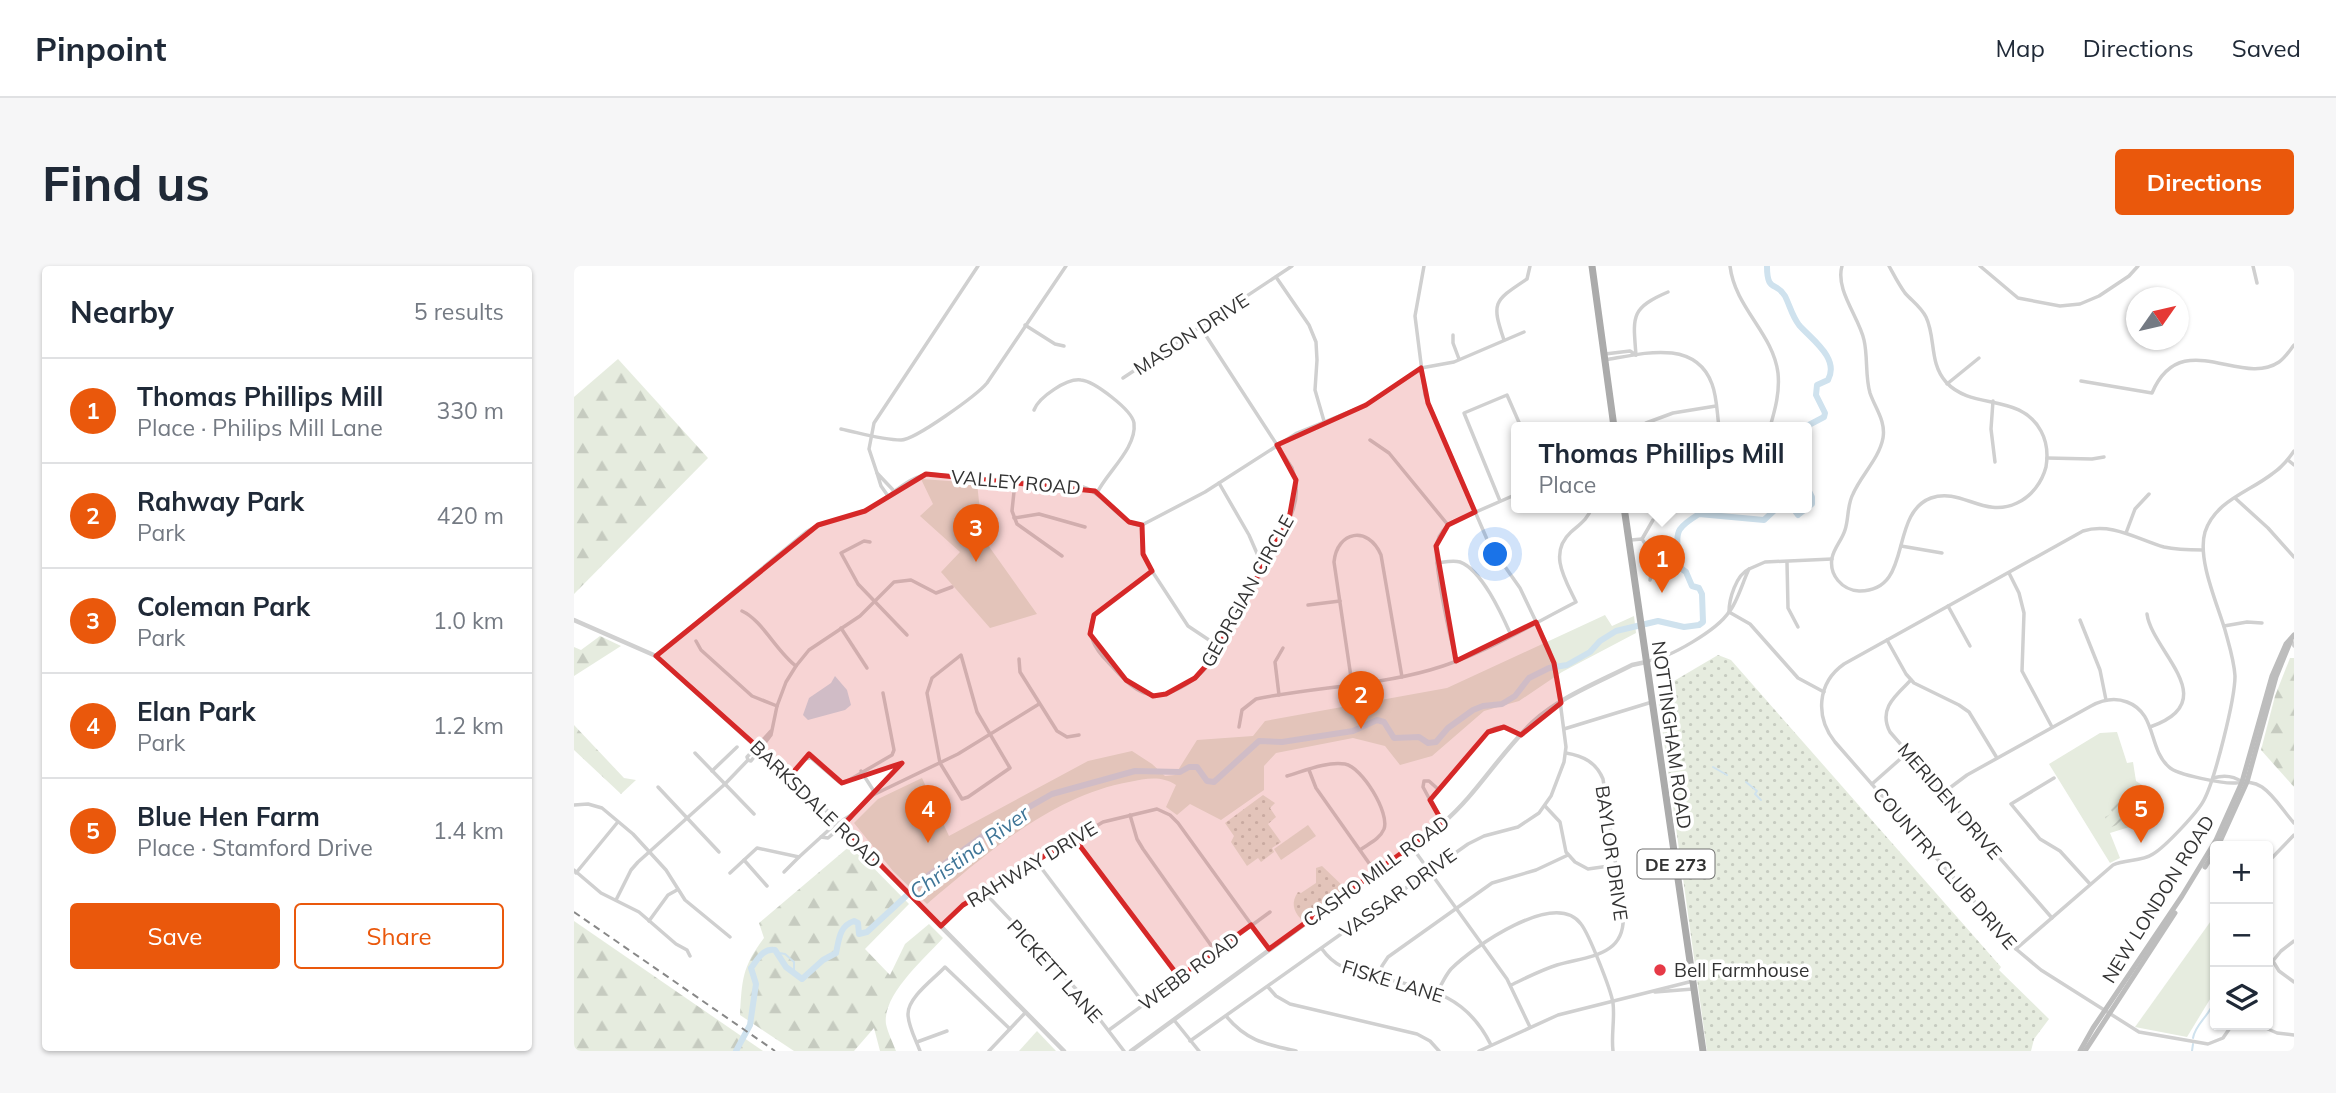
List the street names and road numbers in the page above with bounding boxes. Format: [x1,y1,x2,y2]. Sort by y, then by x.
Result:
street label: MASON DRIVE [1129,288,1253,380]
street label: VALLEY ROAD [950,464,1082,500]
street label: GEORGIAN CIRCLE [1195,511,1299,671]
street label: NOTTINGHAM ROAD [1647,639,1697,831]
street label: BARKSDALE ROAD [745,735,887,873]
street label: MERIDEN DRIVE [1893,738,2007,864]
street label: COUNTRY CLUB DRIVE [1868,782,2022,954]
street label: BAYLOR DRIVE [1591,784,1633,922]
street label: CASHO MILL ROAD [1298,810,1454,932]
street label: NEW LONDON ROAD [2097,811,2219,987]
street label: RAHWAY DRIVE [963,816,1101,912]
street label: VASSAR DRIVE [1335,843,1461,943]
road number: DE 273 [1638,850,1714,878]
street label: PICKETT LANE [1002,914,1108,1028]
street label: WEBB ROAD [1134,926,1244,1016]
street label: FISKE LANE [1339,954,1447,1008]

